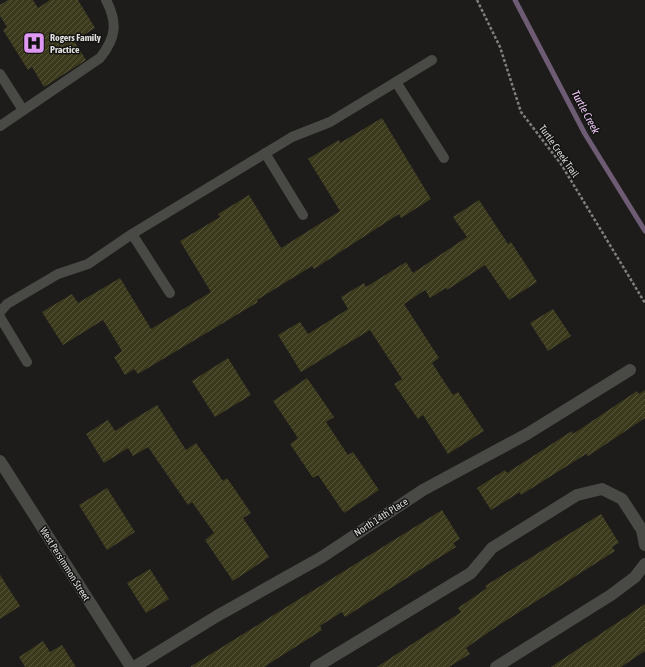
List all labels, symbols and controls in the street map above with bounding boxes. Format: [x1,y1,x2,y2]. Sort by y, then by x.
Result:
hospital icon: Rogers Family Practice [21,30,47,56]
place label: Rogers Family Practice [50,32,102,55]
water label: Turtle Creek [570,88,603,136]
street label: Turtle Creek Trail [537,123,581,180]
street label: North 14th Place [352,495,410,538]
street label: West Persimmon Street [38,525,92,603]

